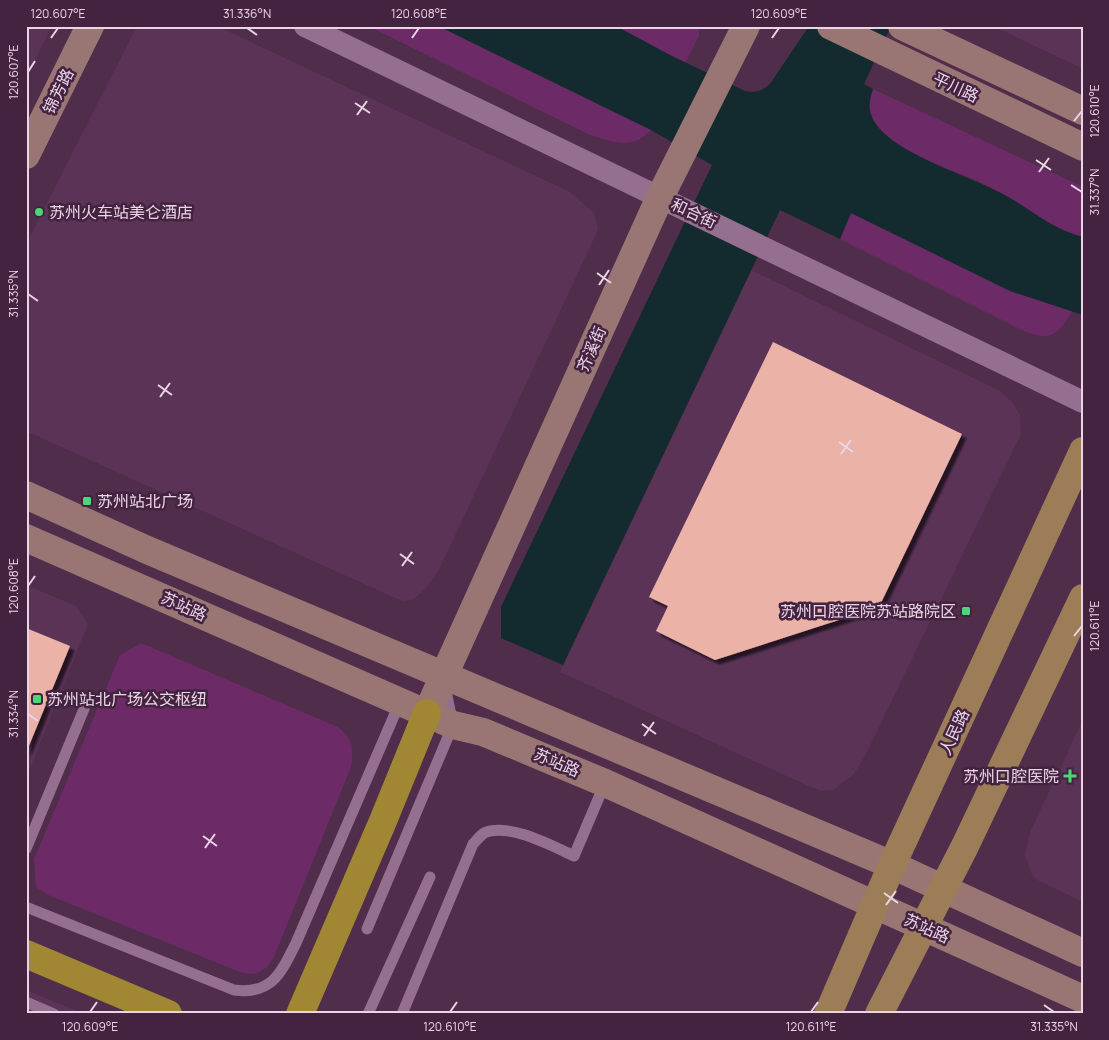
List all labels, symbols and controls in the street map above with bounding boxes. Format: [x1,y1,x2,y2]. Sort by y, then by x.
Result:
text: 120.607°E [31,5,86,22]
text: 31.336°N [223,5,271,22]
text: 120.608°E [391,5,447,22]
text: 120.609°E [751,5,807,22]
text: 120.607°E [5,44,22,99]
street label: 锦芳路 [38,65,78,117]
street label: 平川路 [930,67,982,107]
text: 120.610°E [1086,84,1103,138]
text: 31.337°N [1086,169,1103,215]
street label: 和合街 [668,193,720,233]
place label: 苏州火车站美仑酒店 [49,201,193,223]
marker: 苏州火车站美仑酒店 [33,206,45,218]
text: 31.335°N [5,270,22,318]
street label: 齐溪街 [571,323,611,375]
place label: 苏州站北广场 [97,490,193,512]
marker: 苏州站北广场 [81,495,93,507]
text: 120.608°E [5,558,22,614]
street label: 苏站路 [158,586,210,626]
place label: 苏州口腔医院苏站路院区 [780,600,956,622]
text: 120.611°E [1086,600,1103,651]
marker: 苏州口腔医院苏站路院区 [960,605,972,617]
place label: 苏州站北广场公交枢纽 [47,688,207,710]
text: 31.334°N [5,690,22,738]
marker: 苏州站北广场公交枢纽 [31,693,43,705]
street label: 人民路 [934,706,974,758]
street label: 苏站路 [531,742,583,782]
place label: 苏州口腔医院 [963,765,1059,787]
marker: 苏州口腔医院 [1063,769,1077,783]
street label: 苏站路 [901,908,953,948]
text: 120.609°E [62,1018,118,1035]
text: 120.610°E [423,1018,477,1035]
text: 120.611°E [786,1018,837,1035]
text: 31.335°N [1030,1018,1078,1035]

